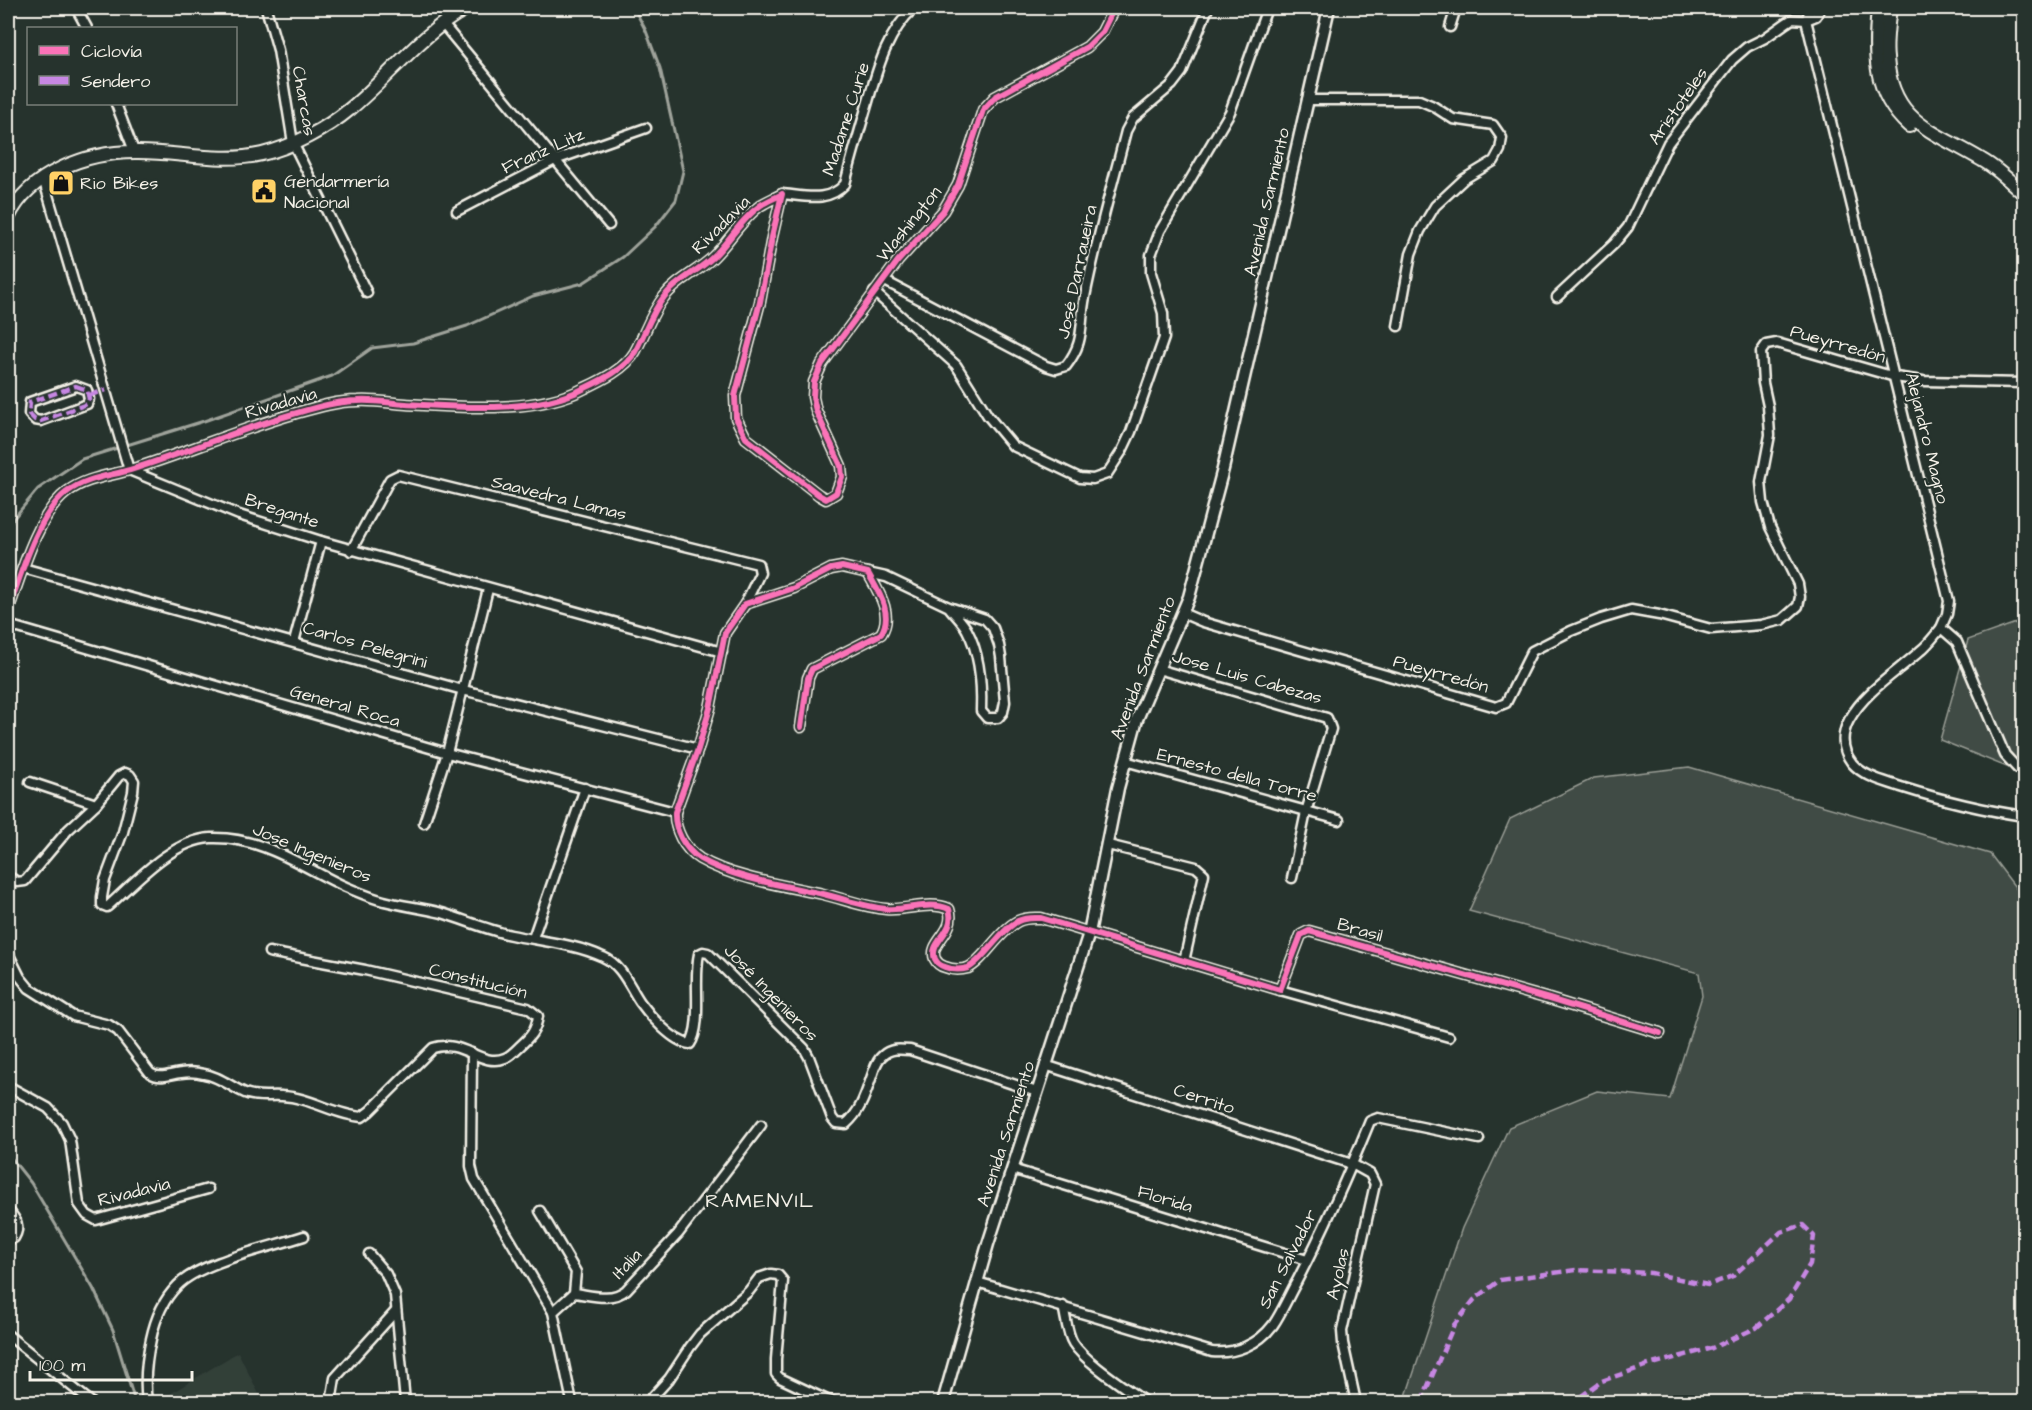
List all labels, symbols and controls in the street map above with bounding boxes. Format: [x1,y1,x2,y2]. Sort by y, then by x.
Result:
legend [27,27,237,105]
text: Ciclovía [81,39,142,64]
street label: Madame Curie [816,59,876,179]
street label: Aristoteles [1642,62,1714,150]
street label: Charcas [286,64,322,138]
text: Sendero [81,69,150,94]
street label: Franz Litz [498,122,588,180]
street label: Avenida Sarmiento [1238,125,1296,279]
shop icon: Rio Bikes [46,168,76,198]
place label: Gendarmería Nacional [284,169,389,215]
place label: Rio Bikes [80,171,158,196]
public building icon: Gendarmería Nacional [249,176,279,206]
street label: Washington [871,181,948,268]
street label: Rivadavia [686,190,756,260]
street label: José Darraueira [1051,203,1103,341]
street label: Pueyrredón [1787,318,1889,371]
street label: Alejandro Magno [1898,370,1955,506]
street label: Rivadavia [242,381,320,425]
street label: Saavedra Lamas [489,469,629,527]
street label: Bregante [241,487,323,536]
street label: Avenida Sarmiento [1104,593,1182,743]
street label: Carlos Pelegrini [300,615,430,676]
street label: Jose Luis Cabezas [1169,644,1325,710]
street label: Pueyrredón [1390,648,1492,701]
street label: General Roca [287,678,403,734]
street label: Ernesto della Torre [1154,742,1320,808]
street label: Jose Ingenieros [248,817,375,890]
street label: Brasil [1334,912,1386,948]
street label: José Ingenieros [717,939,824,1048]
street label: Constitución [426,957,530,1005]
street label: Avenida Sarmiento [971,1058,1041,1210]
street label: Cerrito [1170,1077,1238,1121]
street label: Rivadavia [95,1171,173,1213]
street label: Florida [1134,1179,1196,1219]
district label: RAMENVIL [705,1187,815,1215]
street label: San Salvador [1252,1205,1324,1313]
street label: Italia [606,1243,648,1285]
street label: Ayolas [1320,1246,1357,1303]
scale bar [30,1344,192,1382]
text: 100 m [39,1353,85,1378]

